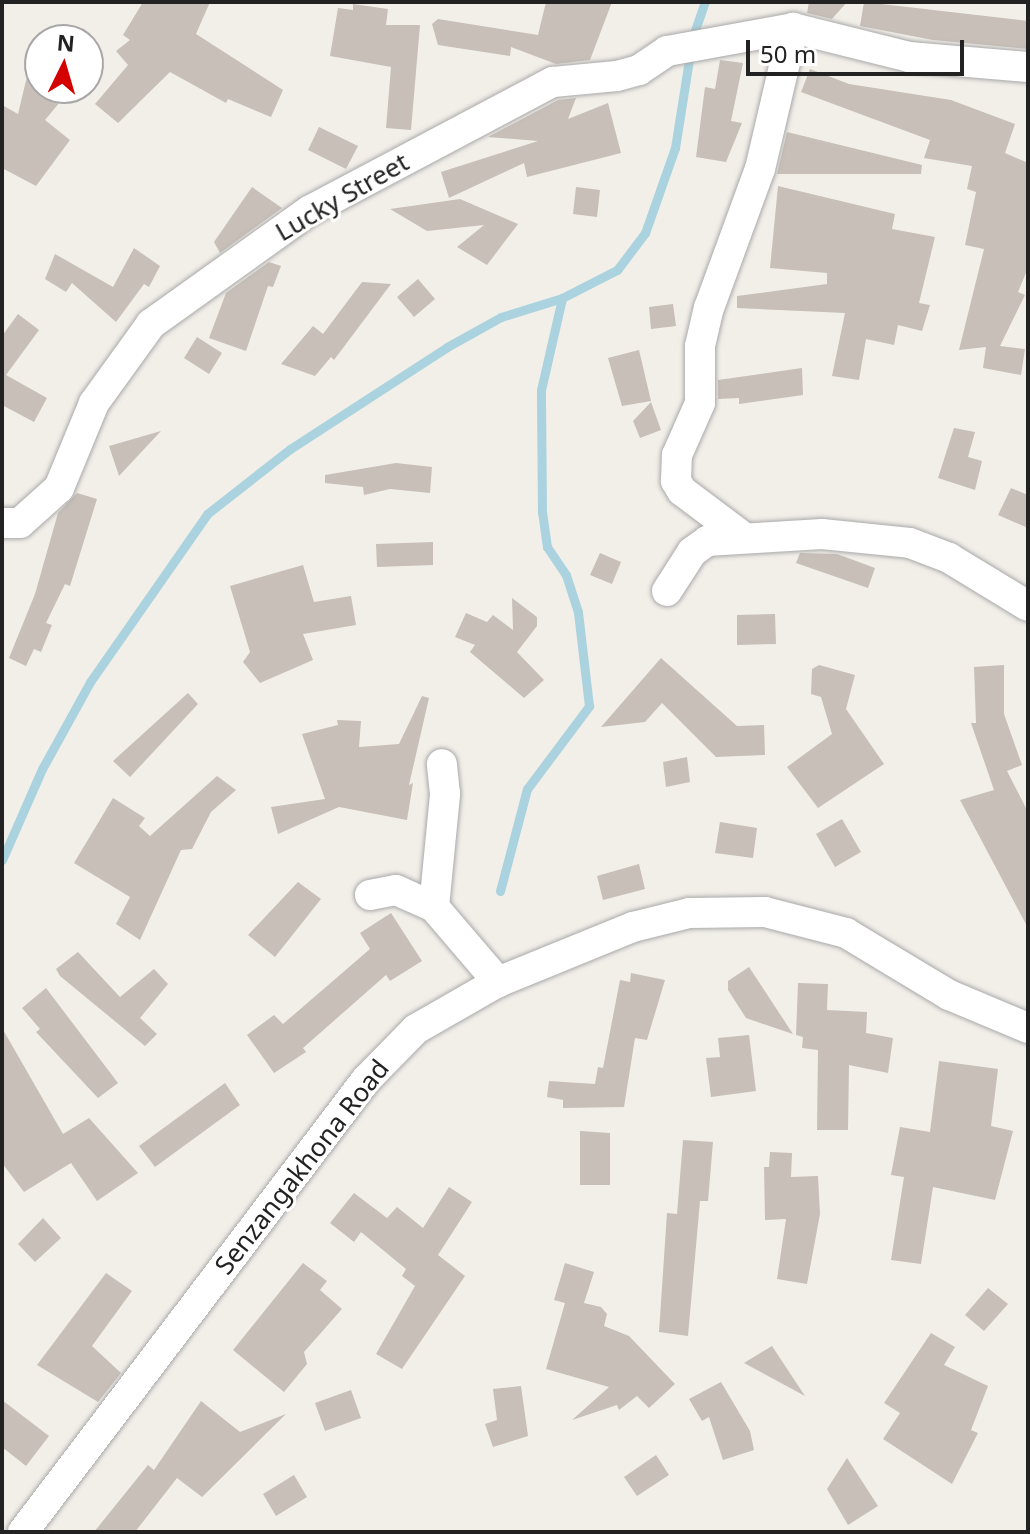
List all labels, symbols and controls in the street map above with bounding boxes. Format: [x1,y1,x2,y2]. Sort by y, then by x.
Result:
north arrow [24,24,104,104]
scale bar [750,24,968,74]
text: N [56,26,76,58]
text: 50 m [760,37,816,70]
street label: Lucky Street [270,146,414,248]
street label: Senzangakhona Road [208,1053,396,1281]

